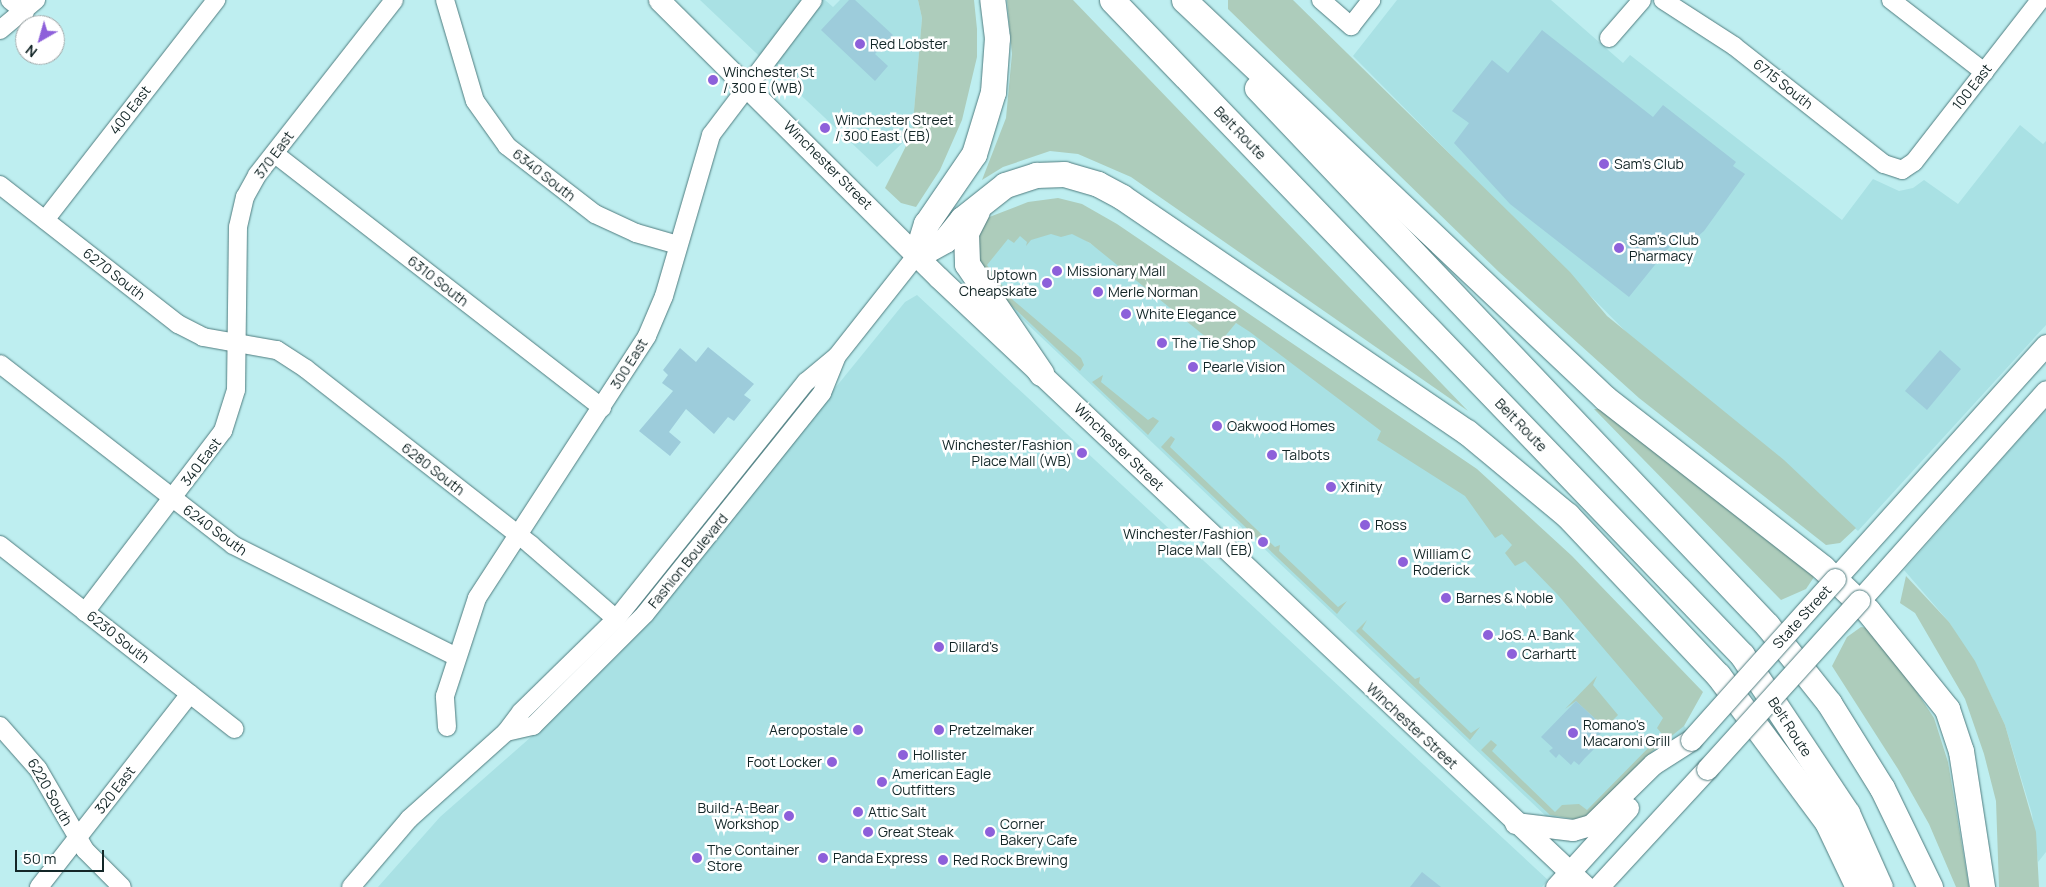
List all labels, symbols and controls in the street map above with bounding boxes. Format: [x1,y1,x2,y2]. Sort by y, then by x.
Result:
north arrow [15,15,65,65]
place label: Red Lobster [870,36,948,52]
marker: Red Lobster [854,38,866,50]
text: N [21,41,41,62]
street label: 6715 South [1750,55,1816,113]
street label: 100 East [1949,61,1995,113]
place label: Winchester St / 300 E (WB) [723,64,815,96]
marker: Winchester St / 300 E (WB) [707,74,719,86]
street label: 400 East [106,82,154,138]
street label: Belt Route [1211,103,1269,163]
place label: Winchester Street / 300 East (EB) [835,112,953,144]
street label: Winchester Street [780,117,876,213]
marker: Winchester Street / 300 East (EB) [819,122,831,134]
street label: 370 East [251,128,297,182]
street label: 6340 South [509,145,579,205]
place label: Sam's Club [1614,156,1684,172]
marker: Sam's Club [1598,158,1610,170]
place label: Sam's Club Pharmacy [1629,232,1699,264]
marker: Sam's Club Pharmacy [1613,242,1625,254]
street label: 6270 South [80,245,148,303]
street label: 6310 South [404,252,472,310]
place label: Missionary Mall [1067,263,1166,279]
marker: Missionary Mall [1051,265,1063,277]
place label: Uptown Cheapskate [959,267,1037,300]
marker: Uptown Cheapskate [1041,277,1053,289]
place label: Merle Norman [1108,284,1198,300]
marker: Merle Norman [1092,286,1104,298]
place label: White Elegance [1136,306,1236,322]
marker: White Elegance [1120,308,1132,320]
place label: The Tie Shop [1172,335,1256,351]
street label: 300 East [607,336,651,392]
marker: The Tie Shop [1156,337,1168,349]
place label: Pearle Vision [1203,359,1285,375]
marker: Pearle Vision [1187,361,1199,373]
street label: Belt Route [1492,395,1550,455]
street label: Winchester Street [1071,400,1167,494]
place label: Oakwood Homes [1227,418,1335,434]
marker: Oakwood Homes [1211,420,1223,432]
street label: 340 East [177,435,225,489]
place label: Winchester/Fashion Place Mall (WB) [942,437,1072,470]
street label: 6280 South [398,439,468,499]
marker: Winchester/Fashion Place Mall (WB) [1076,447,1088,459]
place label: Talbots [1282,447,1330,463]
marker: Talbots [1266,449,1278,461]
place label: Xfinity [1341,479,1382,495]
marker: Xfinity [1325,481,1337,493]
street label: 6240 South [180,501,250,559]
street label: Fashion Boulevard [645,510,731,612]
place label: Ross [1375,517,1407,533]
marker: Ross [1359,519,1371,531]
place label: Winchester/Fashion Place Mall (EB) [1123,526,1253,558]
marker: Winchester/Fashion Place Mall (EB) [1257,536,1269,548]
place label: William C Roderick [1413,546,1471,578]
marker: William C Roderick [1397,556,1409,568]
street label: State Street [1769,582,1835,652]
place label: Barnes & Noble [1456,590,1554,606]
marker: Barnes & Noble [1440,592,1452,604]
street label: 6230 South [83,607,153,667]
place label: JoS. A. Bank [1498,627,1574,643]
marker: JoS. A. Bank [1482,629,1494,641]
place label: Dillard's [949,639,998,655]
marker: Dillard's [933,641,945,653]
place label: Carhartt [1522,646,1576,662]
marker: Carhartt [1506,648,1518,660]
street label: Winchester Street [1363,679,1461,773]
street label: Belt Route [1765,694,1815,760]
place label: Romano's Macaroni Grill [1583,717,1670,750]
place label: Aeropostale [769,722,848,738]
place label: Pretzelmaker [949,722,1034,738]
marker: Aeropostale [852,724,864,736]
marker: Pretzelmaker [933,724,945,736]
marker: Romano's Macaroni Grill [1567,727,1579,739]
place label: Hollister [913,747,967,763]
marker: Hollister [897,749,909,761]
place label: Foot Locker [747,754,822,770]
street label: 6220 South [24,755,76,829]
marker: Foot Locker [826,756,838,768]
street label: 320 East [91,763,139,817]
place label: American Eagle Outfitters [892,766,991,799]
marker: American Eagle Outfitters [876,776,888,788]
place label: Build-A-Bear Workshop [697,800,779,832]
place label: Attic Salt [868,804,926,820]
marker: Attic Salt [852,806,864,818]
marker: Build-A-Bear Workshop [783,810,795,822]
place label: Corner Bakery Cafe [1000,816,1077,849]
place label: Great Steak [878,824,954,840]
marker: Great Steak [862,826,874,838]
marker: Corner Bakery Cafe [984,826,996,838]
scale bar [18,840,106,872]
place label: The Container Store [707,842,799,874]
text: 50 m [23,848,57,869]
place label: Panda Express [833,850,927,866]
marker: The Container Store [691,852,703,864]
marker: Panda Express [817,852,829,864]
place label: Red Rock Brewing [953,852,1068,868]
marker: Red Rock Brewing [937,854,949,866]

